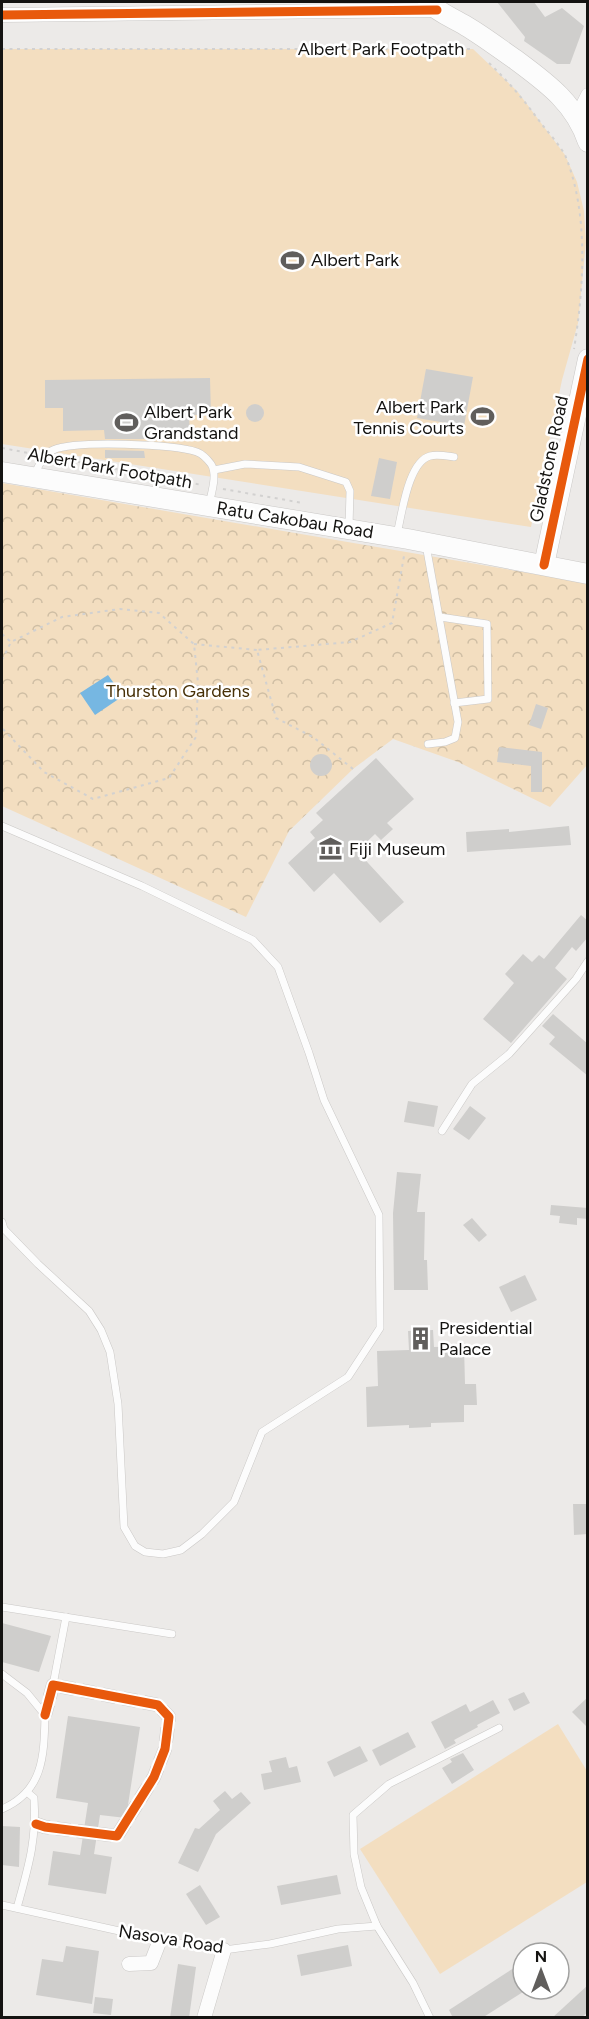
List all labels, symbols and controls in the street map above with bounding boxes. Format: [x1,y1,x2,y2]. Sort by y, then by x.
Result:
street label: Albert Park Footpath [298,38,464,60]
sports icon: Albert Park [280,247,306,273]
place label: Albert Park [311,249,399,271]
street label: Gladstone Road [525,394,573,524]
place label: Albert Park Tennis Courts [354,396,464,439]
place label: Albert Park Grandstand [144,401,238,444]
sports icon: Albert Park Tennis Courts [469,404,495,430]
sports icon: Albert Park Grandstand [113,409,139,435]
street label: Albert Park Footpath [26,443,194,493]
street label: Ratu Cakobau Road [215,497,375,543]
park label: Thurston Gardens [106,680,250,702]
museum icon: Fiji Museum [318,836,344,862]
place label: Fiji Museum [349,838,445,860]
place label: Presidential Palace [439,1317,532,1360]
building icon: Presidential Palace [408,1325,434,1351]
street label: Nasova Road [117,1920,225,1958]
north arrow [511,1941,571,2001]
text: N [535,1947,547,1966]

